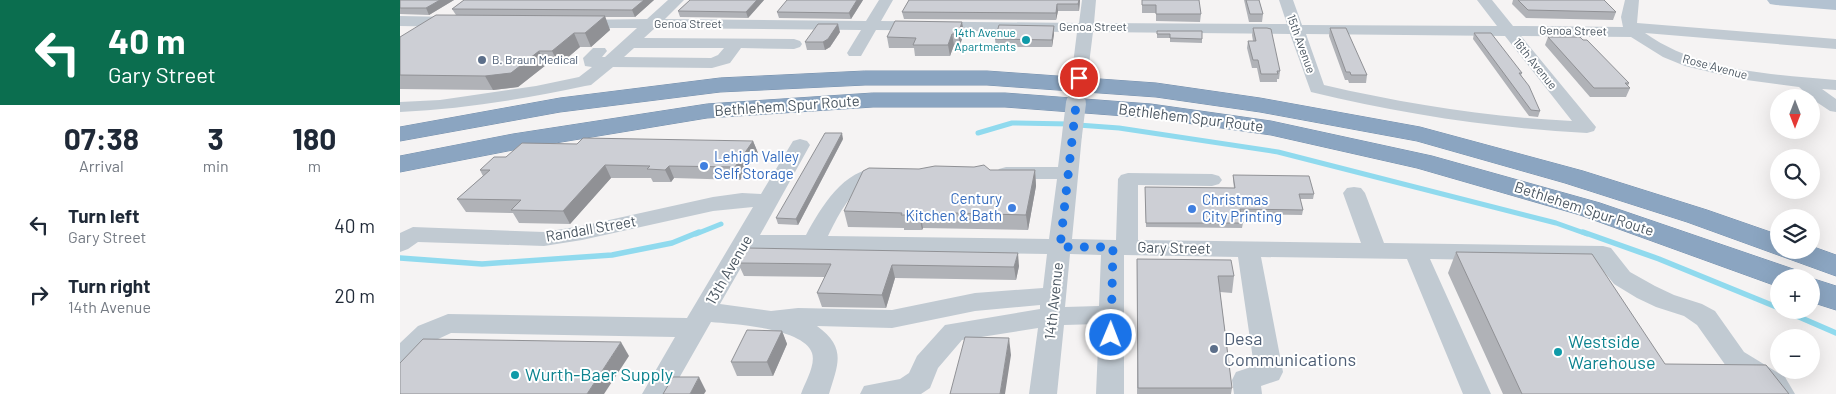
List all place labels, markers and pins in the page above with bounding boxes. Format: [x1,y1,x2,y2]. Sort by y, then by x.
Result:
place label: 14th Avenue Apartments [954,25,1016,53]
marker: 14th Avenue Apartments [1020,34,1032,46]
place label: B. Braun Medical [492,52,578,66]
marker: B. Braun Medical [476,54,488,66]
pin [1058,57,1100,99]
place label: Lehigh Valley Self Storage [714,147,799,182]
marker: Lehigh Valley Self Storage [698,160,710,172]
place label: Century Kitchen & Bath [906,189,1002,224]
place label: Christmas City Printing [1202,190,1282,225]
marker: Century Kitchen & Bath [1006,202,1018,214]
marker: Christmas City Printing [1186,203,1198,215]
place label: Desa Communications [1224,327,1356,370]
place label: Westside Warehouse [1568,330,1655,373]
marker: Desa Communications [1208,343,1220,355]
marker: Westside Warehouse [1552,346,1564,358]
place label: Wurth-Baer Supply [525,363,673,385]
marker: Wurth-Baer Supply [509,369,521,381]

